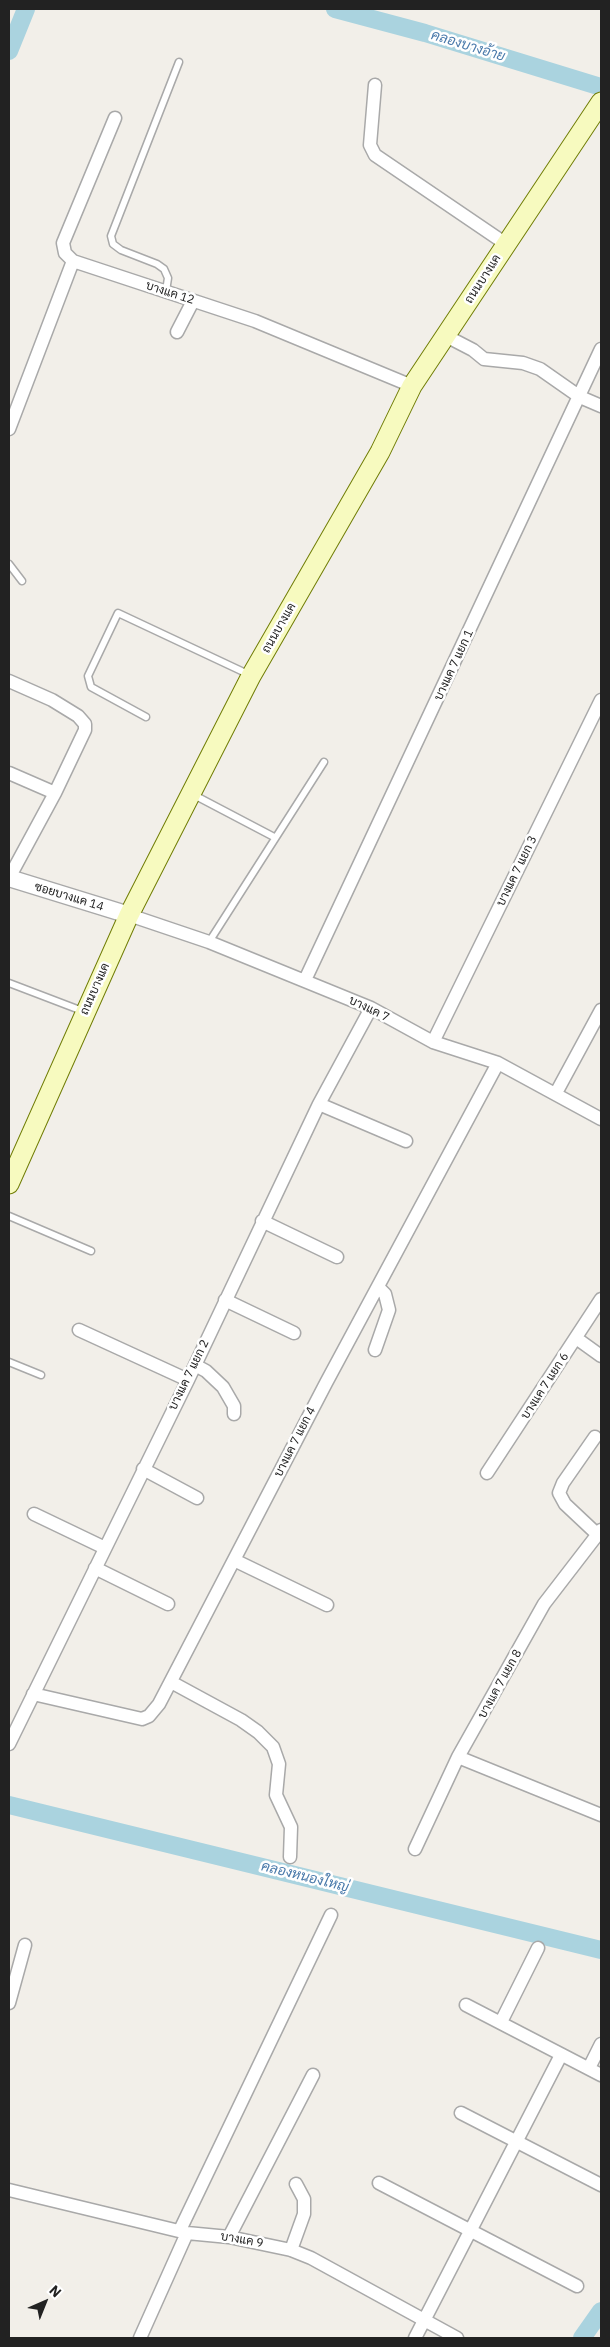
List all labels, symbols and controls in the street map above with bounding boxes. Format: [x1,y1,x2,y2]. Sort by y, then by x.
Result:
water label: คลองบางอ้าย [429,27,507,65]
street label: ถนนบางแค [462,252,504,306]
street label: บางแค 12 [144,278,196,308]
street label: ถนนบางแค [259,600,299,656]
street label: บางแค 7 แยก 1 [431,627,477,703]
street label: บางแค 7 แยก 3 [494,833,540,909]
street label: ซอยบางแค 14 [33,880,105,914]
street label: ถนนบางแค [77,961,113,1017]
street label: บางแค 7 [346,993,392,1025]
street label: บางแค 7 แยก 2 [166,1337,212,1413]
street label: บางแค 7 แยก 6 [518,1350,572,1422]
street label: บางแค 7 แยก 4 [271,1405,319,1479]
street label: บางแค 7 แยก 8 [475,1647,525,1721]
water label: คลองหนองใหญ่ [260,1858,350,1896]
street label: บางแค 9 [219,2229,265,2251]
north arrow [20,2277,70,2327]
text: N [46,2281,65,2301]

